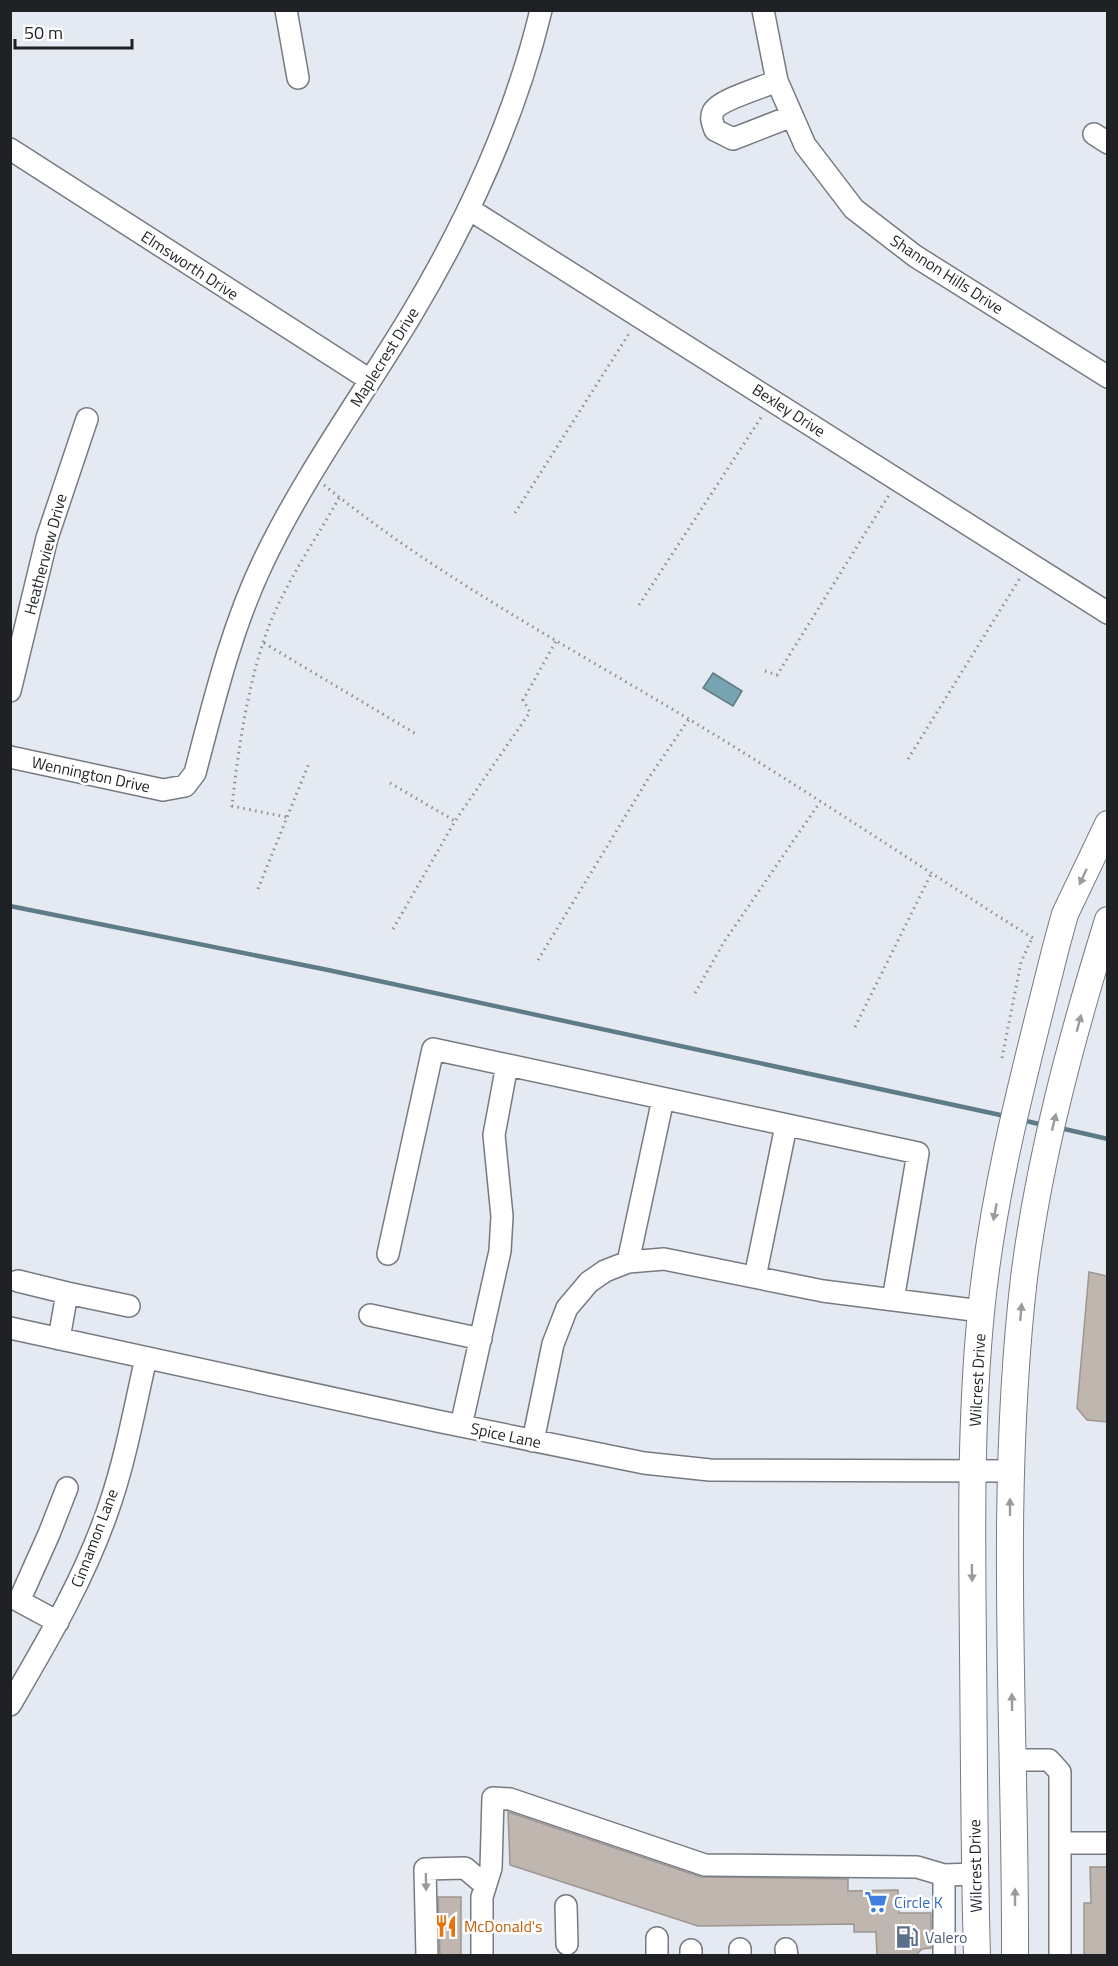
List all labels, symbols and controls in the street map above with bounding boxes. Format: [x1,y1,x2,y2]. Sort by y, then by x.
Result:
scale bar [15,12,132,50]
text: 50 m [24,19,63,46]
street label: Elmsworth Drive [136,224,244,306]
street label: Shannon Hills Drive [886,228,1008,320]
street label: Maplecrest Drive [344,302,424,412]
street label: Bexley Drive [748,377,830,443]
street label: Heatherview Drive [17,491,73,617]
street label: Wennington Drive [30,750,152,798]
one-way arrow [1078,868,1087,885]
one-way arrow [1075,1014,1085,1032]
one-way arrow [1050,1113,1060,1131]
one-way arrow [990,1203,999,1222]
one-way arrow [1016,1303,1026,1322]
street label: Wilcrest Drive [963,1333,991,1427]
street label: Spice Lane [469,1416,543,1454]
street label: Cinnamon Lane [64,1485,124,1591]
one-way arrow [1005,1498,1015,1517]
one-way arrow [967,1563,977,1582]
one-way arrow [1008,1693,1017,1712]
street label: Wilcrest Drive [962,1819,988,1913]
one-way arrow [421,1873,430,1892]
one-way arrow [1010,1888,1020,1907]
supermarket icon: Circle K [863,1889,889,1915]
place label: Circle K [894,1890,943,1914]
restaurant icon: McDonald's [433,1913,459,1939]
place label: McDonald's [464,1914,543,1938]
fuel station icon: Valero [894,1924,920,1950]
place label: Valero [925,1925,968,1949]

